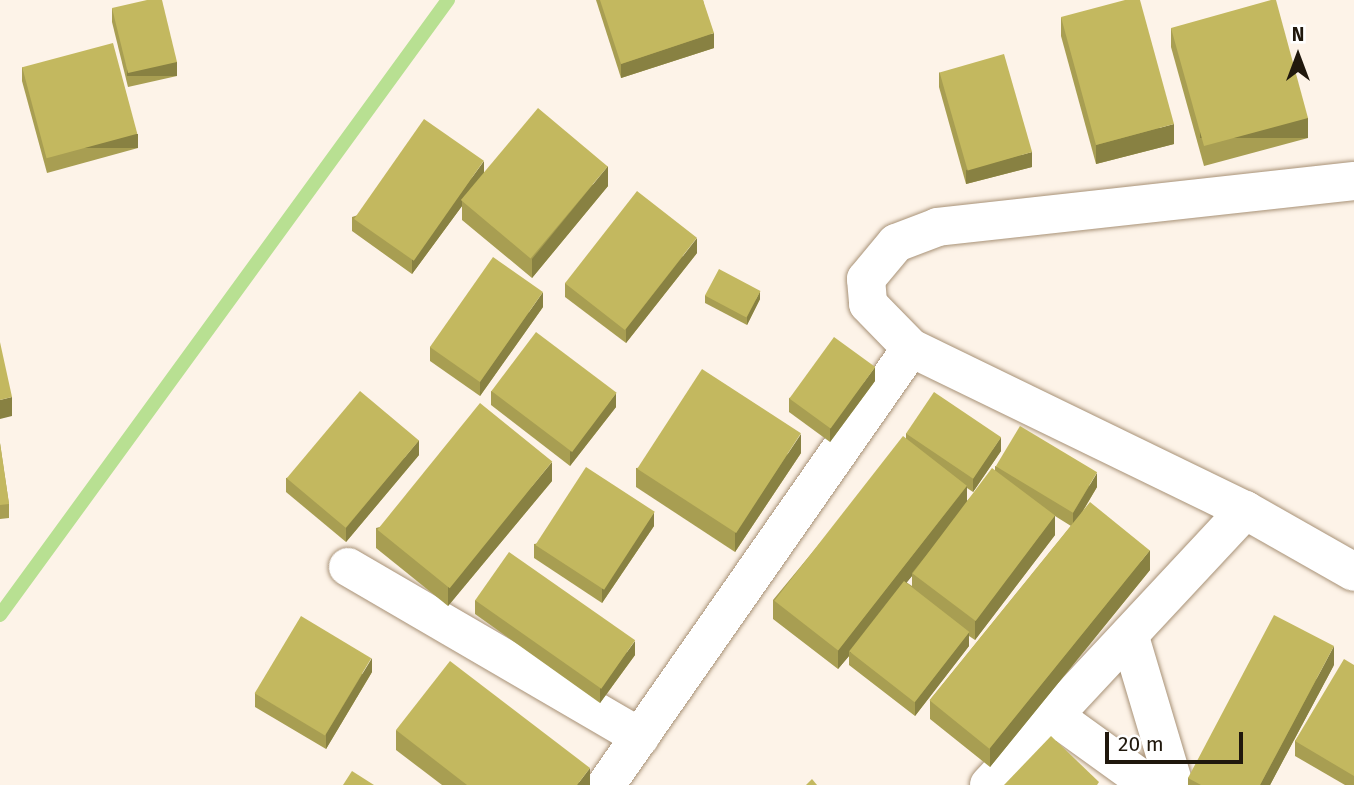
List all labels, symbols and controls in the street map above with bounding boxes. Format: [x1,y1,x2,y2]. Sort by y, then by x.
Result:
north arrow [1263,21,1333,91]
text: N [1292,23,1304,46]
scale bar [1109,718,1247,762]
text: 20 m [1118,731,1164,757]

